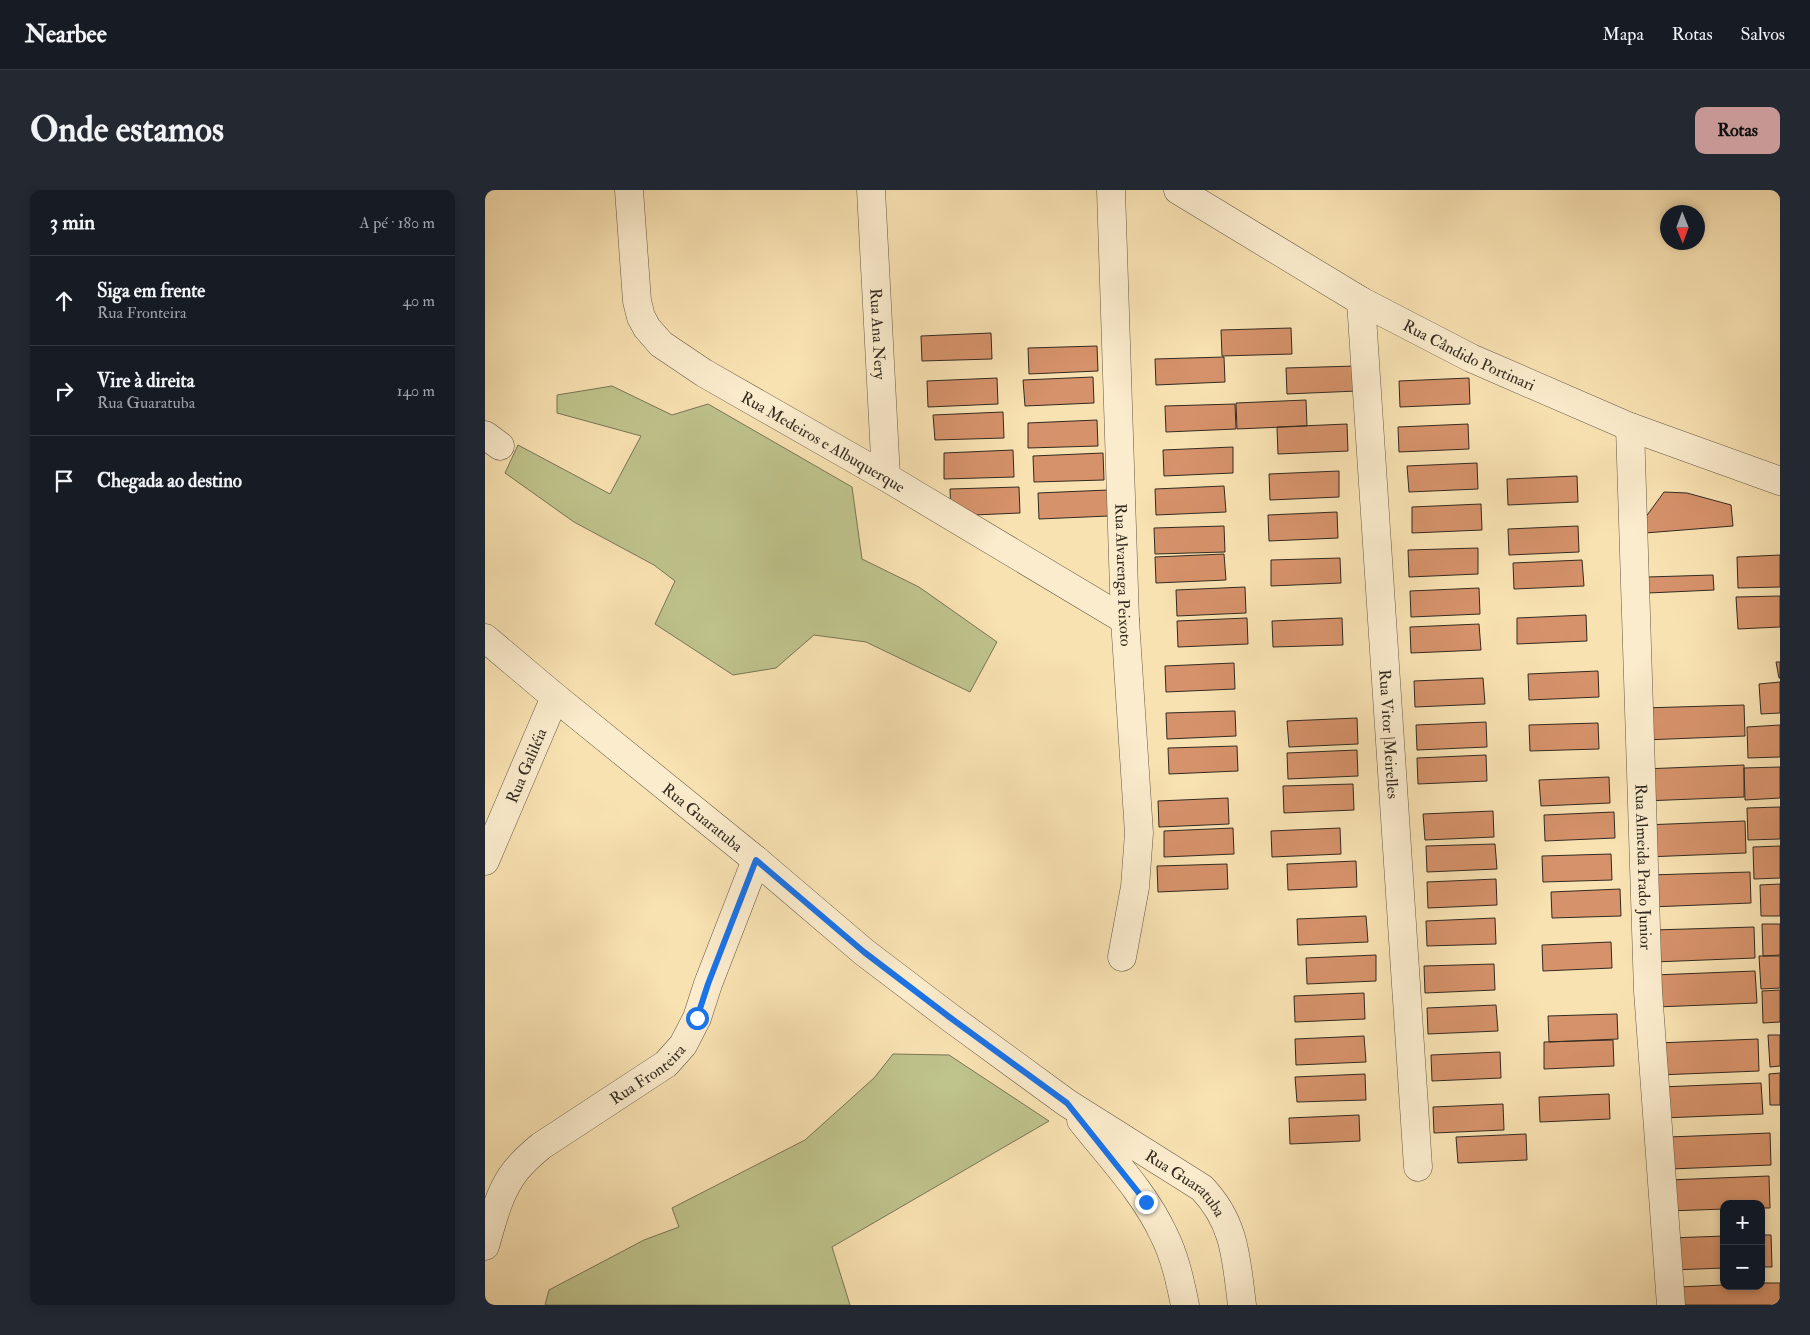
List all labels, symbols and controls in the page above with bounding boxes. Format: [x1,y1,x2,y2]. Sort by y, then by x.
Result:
text: Nearbee [25,19,107,50]
text: Mapa [1603,23,1644,46]
text: Rotas [1672,23,1713,46]
text: Salvos [1741,23,1785,46]
button: Rotas [1695,107,1780,154]
text: Onde estamos [30,108,224,152]
north arrow [1660,205,1705,250]
text: 3 min [50,209,95,236]
text: A pé · 180 m [360,213,435,233]
text: Siga em frente [97,279,205,303]
icon: ahead [50,287,78,315]
street label: Rua Ana Nery [865,288,890,381]
text: 40 m [402,291,435,311]
text: Rua Fronteira [97,303,187,323]
street label: Rua Cândido Portinari [1399,316,1538,396]
text: Vire à direita [97,369,194,393]
icon: right [50,377,78,405]
text: 140 m [397,381,435,401]
street label: Rua Medeiros e Albuquerque [737,387,909,497]
text: Rua Guaratuba [97,393,195,413]
icon: arrive [50,467,78,495]
text: Chegada ao destino [97,469,242,493]
street label: Rua Alvarenga Peixoto [1110,503,1136,647]
street label: Rua Vitor |Meirelles [1374,669,1403,800]
street label: Rua Galiléia [502,725,552,806]
street label: Rua Guaratuba [658,779,747,857]
street label: Rua Almeida Prado Junior [1630,783,1656,950]
route start [686,1007,709,1030]
street label: Rua Fronteira [606,1040,691,1109]
street label: Rua Guaratuba [1141,1146,1230,1221]
route end [1135,1191,1158,1214]
map controls [1720,1200,1765,1290]
button: + [1720,1200,1765,1245]
button: − [1720,1245,1765,1290]

